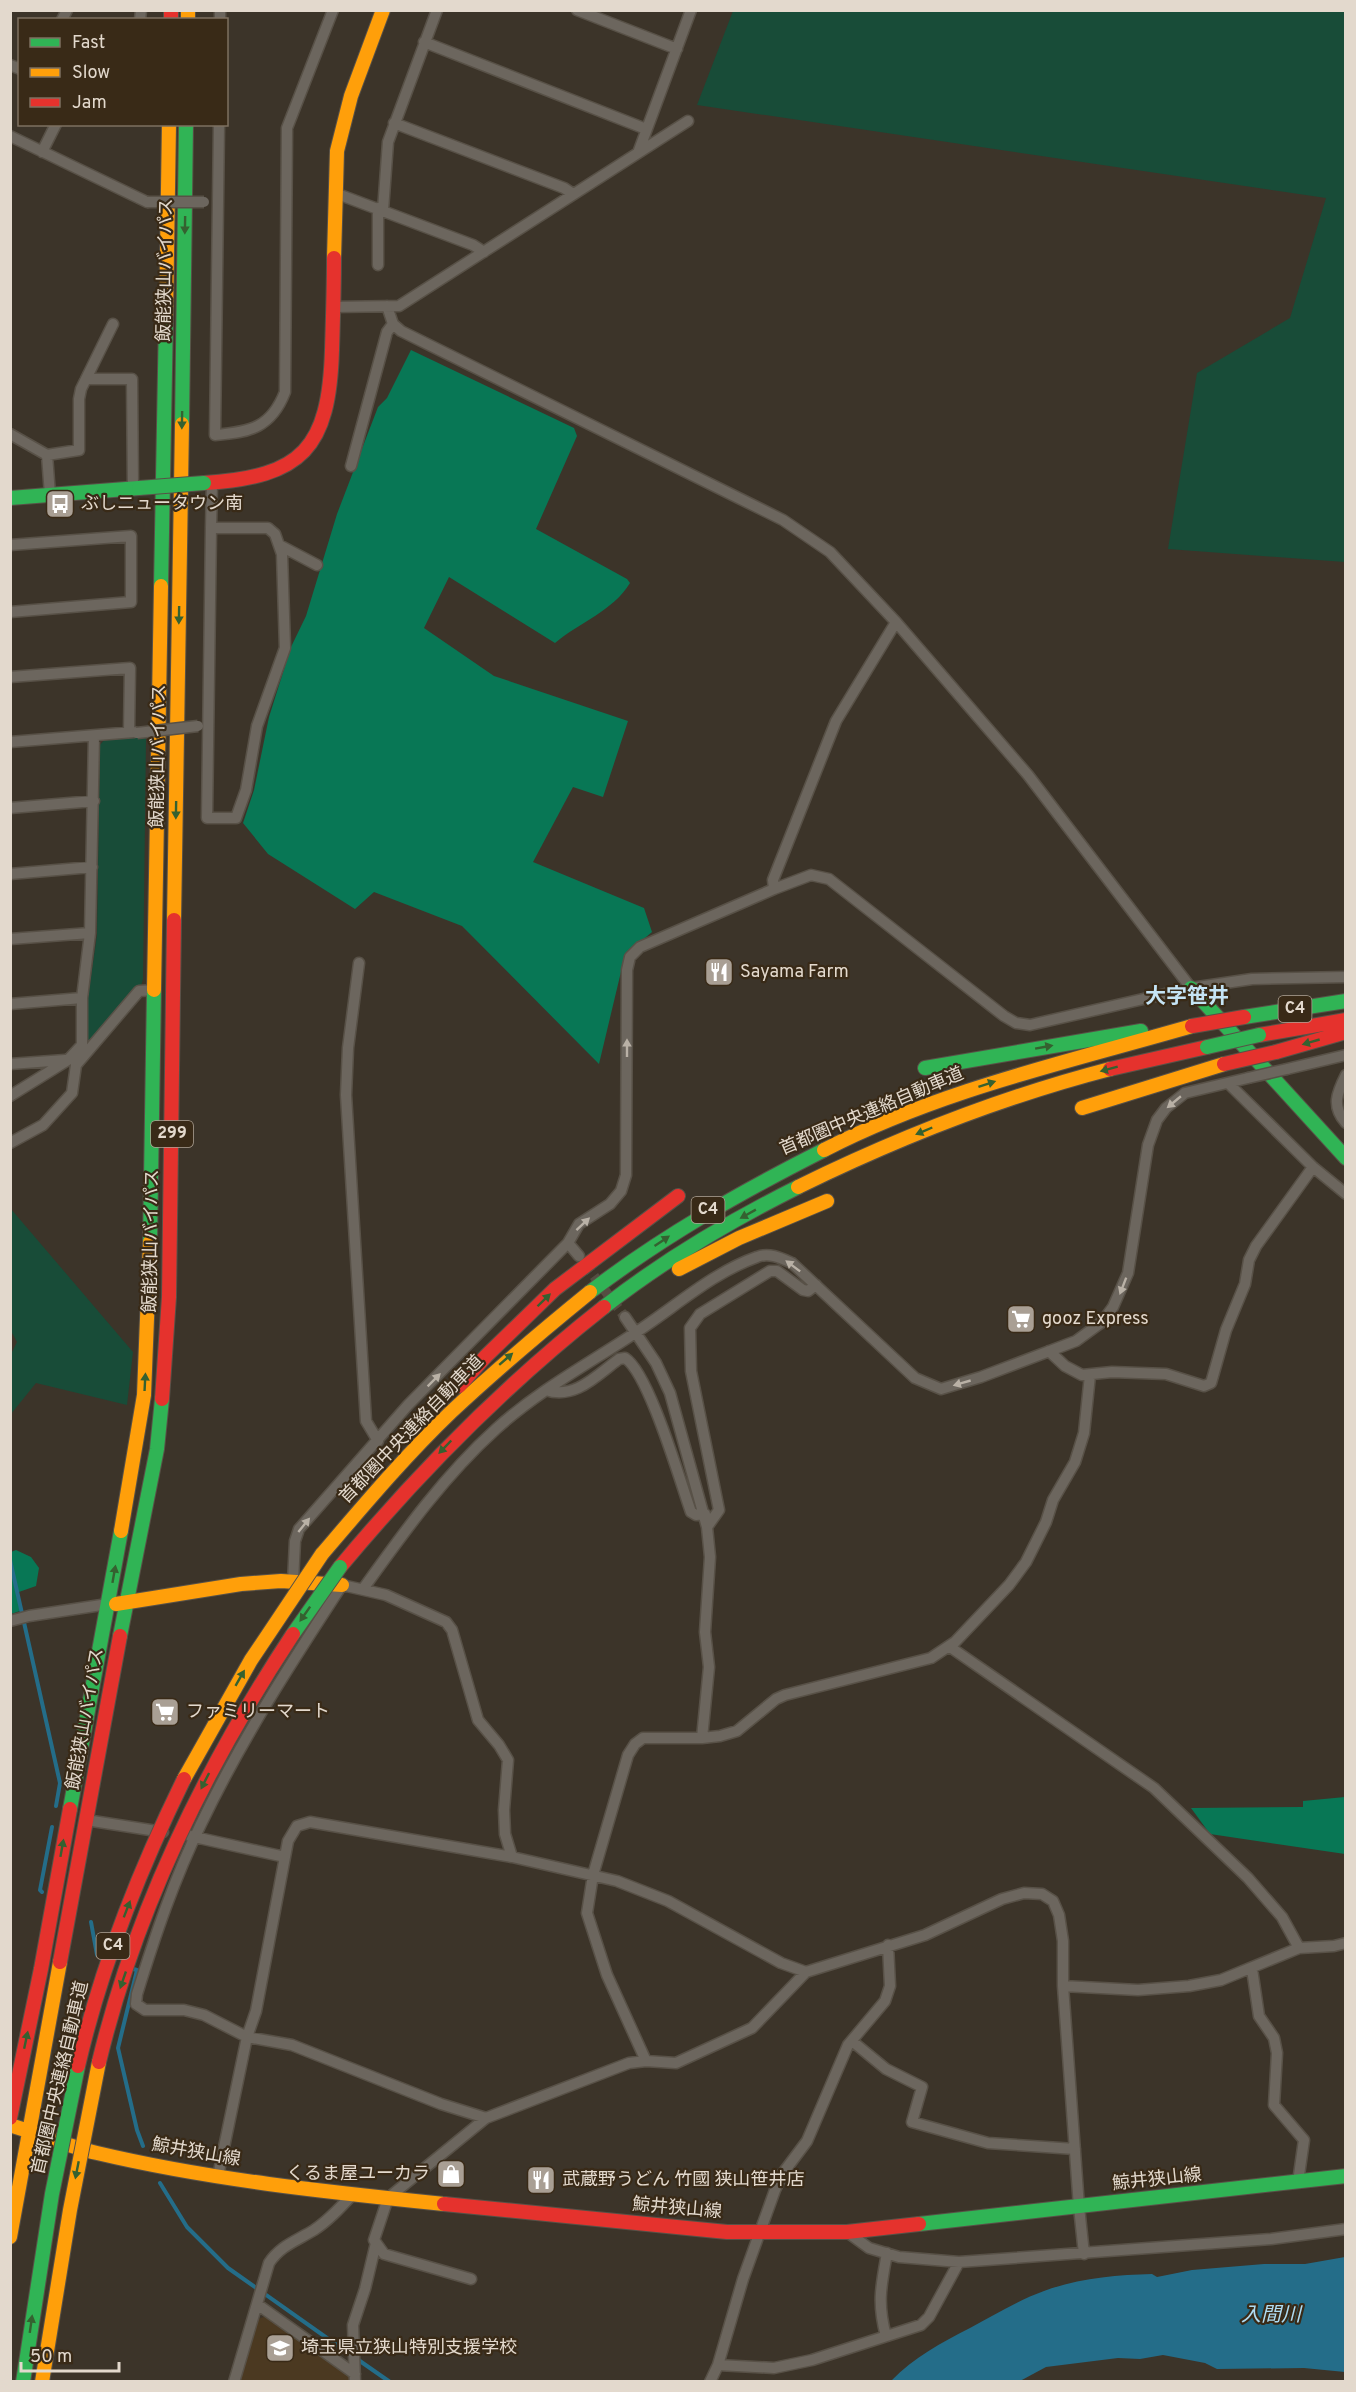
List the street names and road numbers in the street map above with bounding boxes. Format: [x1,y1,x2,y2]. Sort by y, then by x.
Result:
street label: 飯能狭山バイパス [153,198,179,342]
street label: 飯能狭山バイパス [146,684,172,828]
road number: C4 [1278,996,1312,1022]
street label: 首都圏中央連絡自動車道 [776,1063,968,1161]
road number: 299 [151,1121,193,1147]
street label: 飯能狭山バイパス [139,1169,165,1313]
road number: C4 [692,1197,724,1223]
street label: 首都圏中央連絡自動車道 [335,1351,489,1509]
street label: 飯能狭山バイパス [62,1646,110,1792]
road number: C4 [96,1933,130,1959]
street label: 首都圏中央連絡自動車道 [28,1979,94,2177]
street label: 鯨井狭山線 [150,2134,242,2172]
street label: 鯨井狭山線 [1111,2164,1203,2196]
street label: 鯨井狭山線 [631,2194,723,2224]

